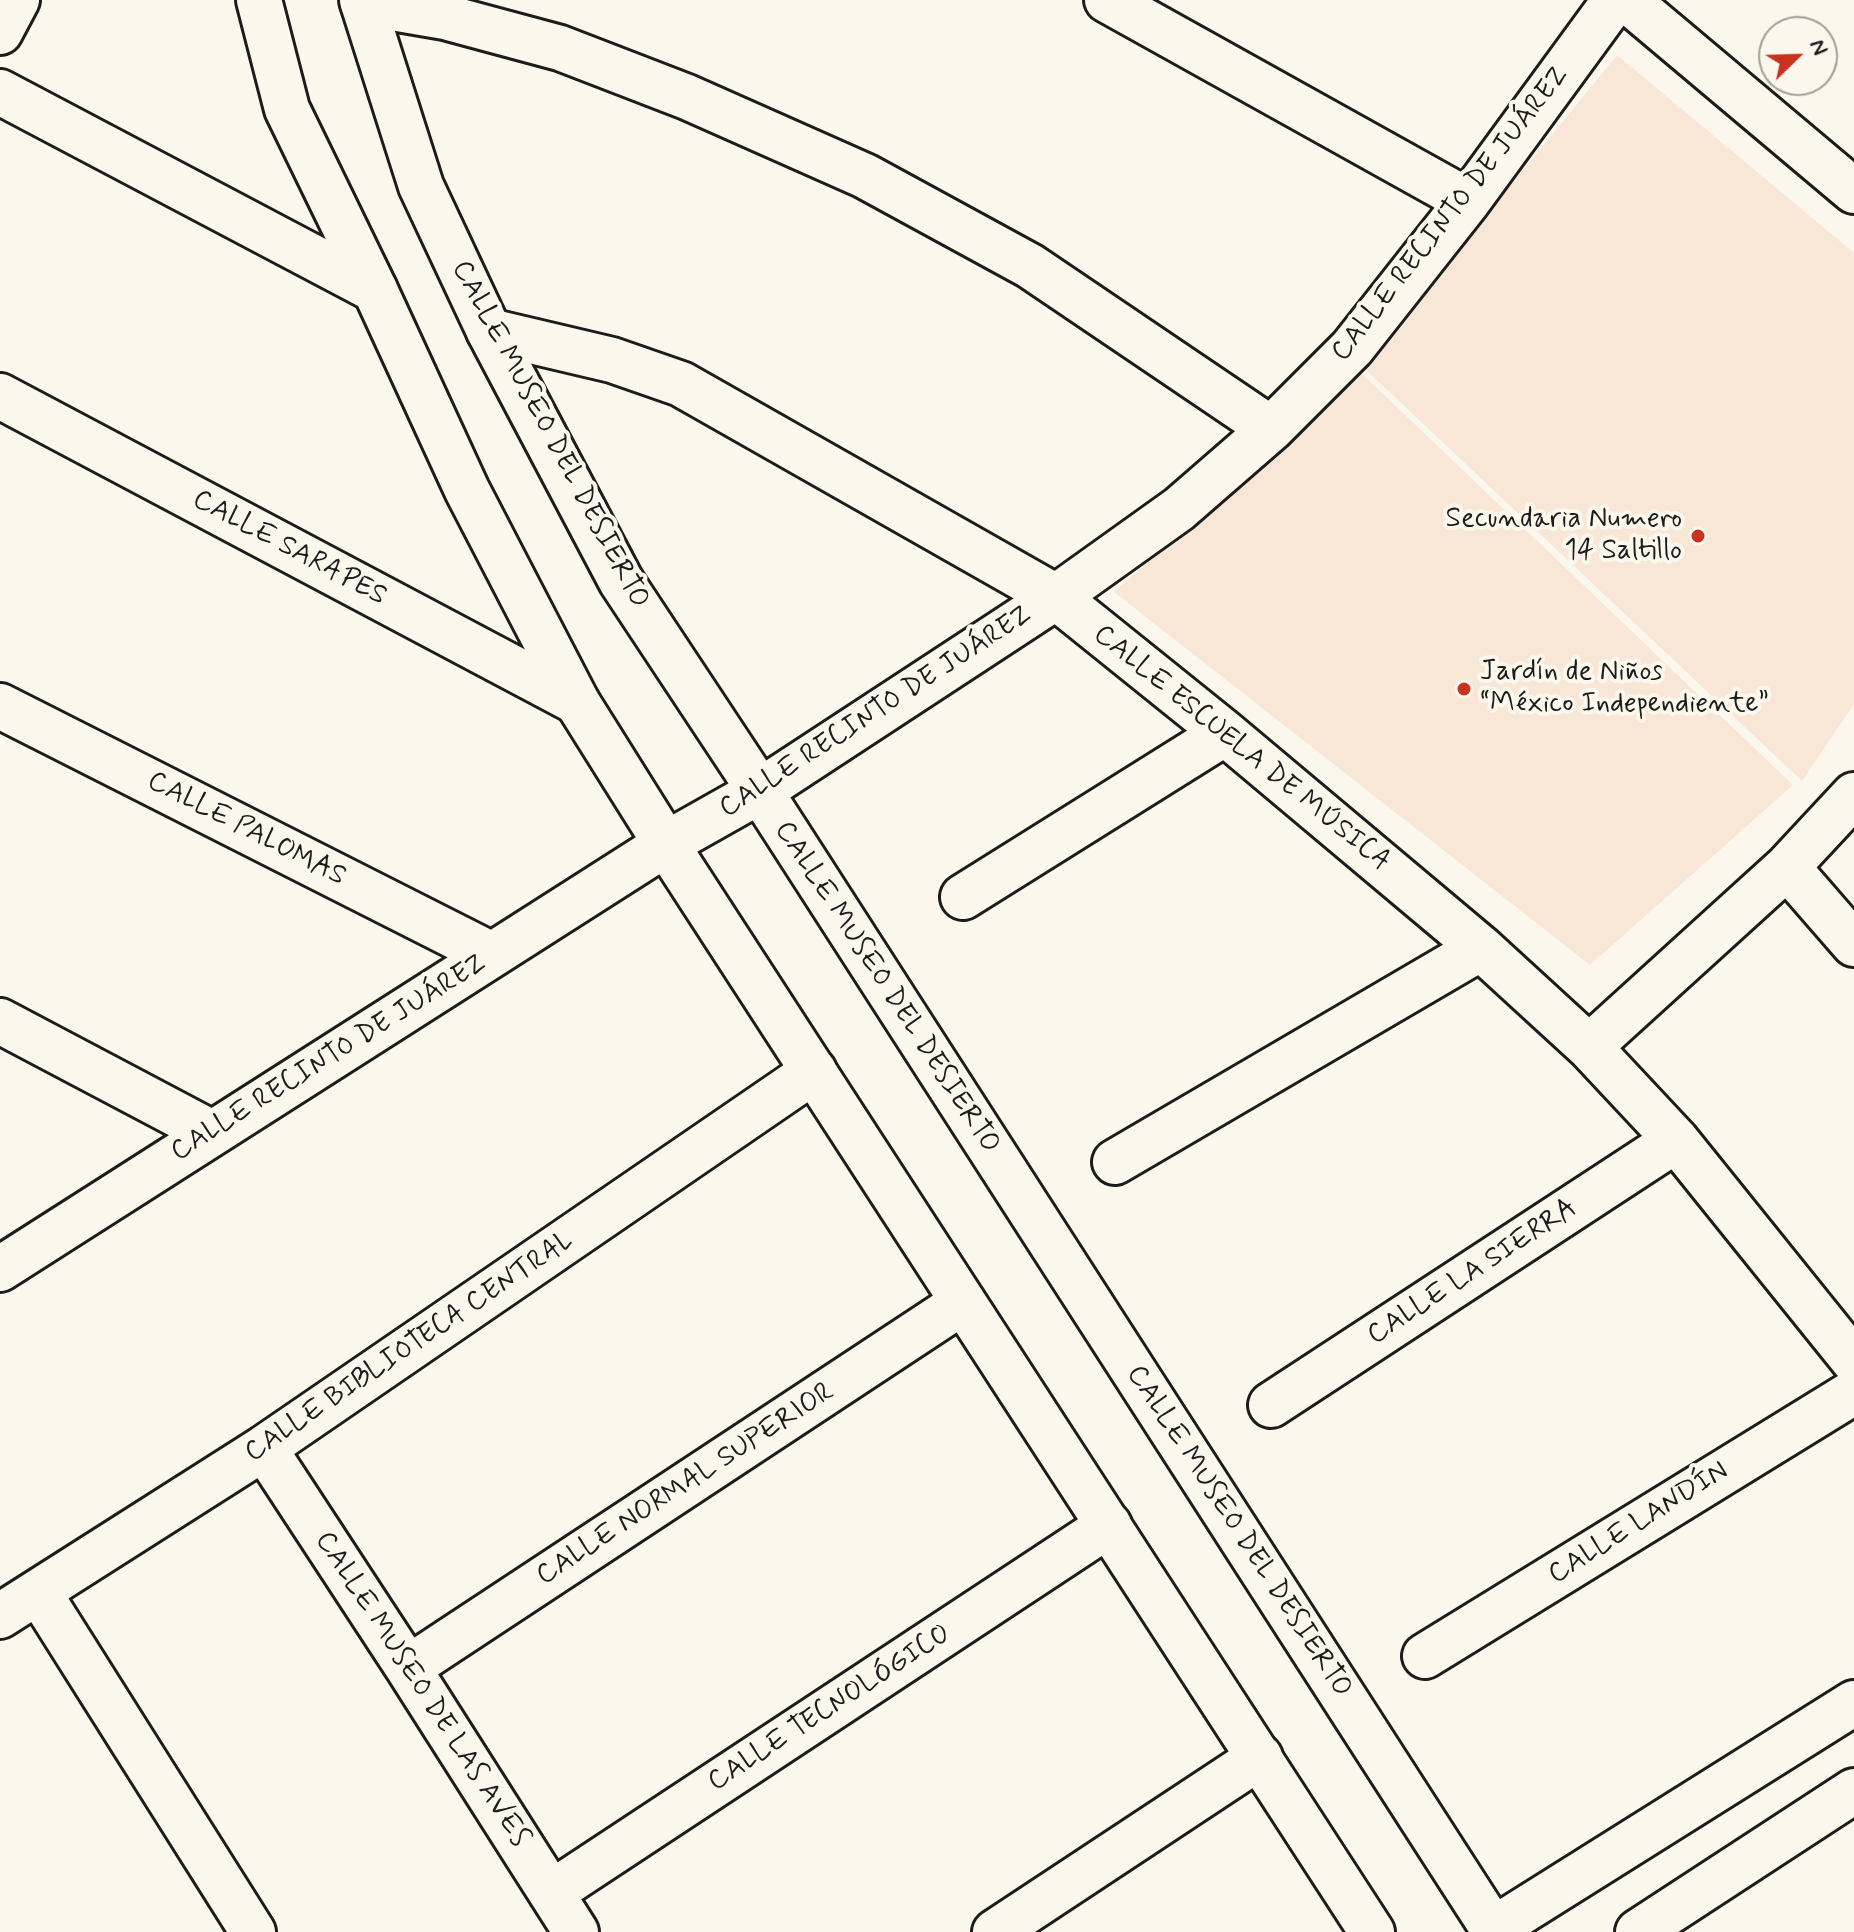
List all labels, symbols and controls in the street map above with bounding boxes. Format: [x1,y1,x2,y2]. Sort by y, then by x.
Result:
north arrow [1758,16,1838,96]
text: N [1803,35,1834,60]
street label: CALLE RECINTO DE JUÁREZ [1325,61,1577,369]
street label: CALLE MUSEO DEL DESIERTO [443,255,655,615]
street label: CALLE SARAPES [186,484,392,614]
place label: Secundaria Numero 14 Saltillo [1446,503,1682,569]
marker: Secundaria Numero 14 Saltillo [1689,527,1707,545]
street label: CALLE RECINTO DE JUÁREZ [714,600,1038,826]
street label: CALLE ESCUELA DE MÚSICA [1086,619,1396,879]
place label: Jardín de Niños “México Independiente” [1480,656,1769,722]
marker: Jardín de Niños “México Independiente” [1455,680,1473,698]
street label: CALLE PALOMAS [141,765,351,895]
street label: CALLE MUSEO DEL DESIERTO [766,816,1006,1160]
street label: CALLE RECINTO DE JUÁREZ [165,948,493,1170]
street label: CALLE LA SIERRA [1362,1193,1584,1353]
street label: CALLE BIBLIOTECA CENTRAL [239,1225,581,1471]
street label: CALLE MUSEO DEL DESIERTO [1118,1360,1358,1704]
street label: CALLE NORMAL SUPERIOR [531,1376,841,1594]
street label: CALLE LANDÍN [1543,1455,1735,1593]
street label: CALLE MUSEO DE LAS AVES [306,1526,536,1854]
street label: CALLE TECNOLÓGICO [702,1618,958,1800]

